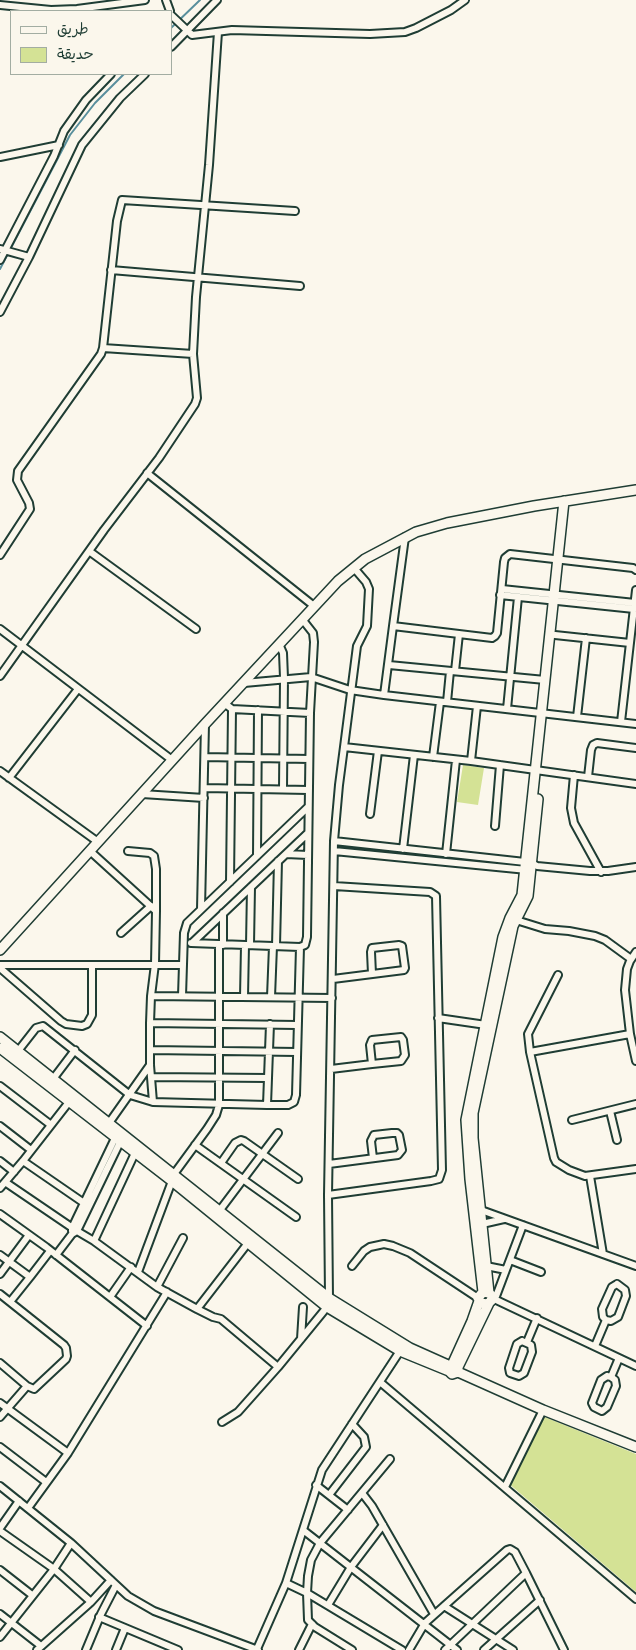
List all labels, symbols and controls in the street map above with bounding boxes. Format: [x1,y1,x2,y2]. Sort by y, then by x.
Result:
legend [10,10,172,75]
text: طريق [57,20,89,39]
text: حديقة [57,45,94,64]

